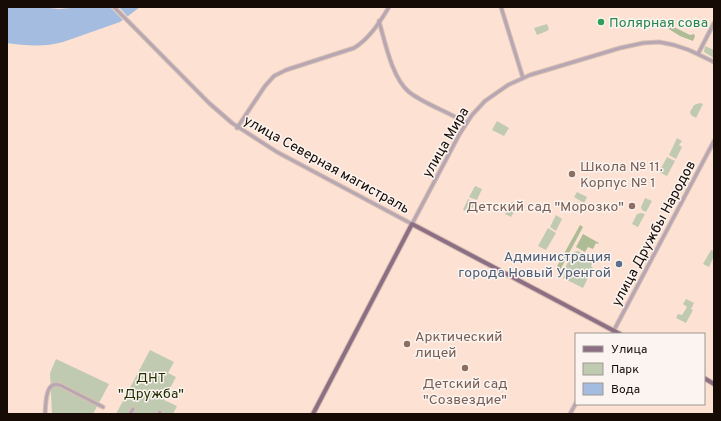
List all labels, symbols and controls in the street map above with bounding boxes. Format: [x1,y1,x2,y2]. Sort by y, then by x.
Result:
place label: Полярная сова [609,15,708,32]
marker: Полярная сова [596,17,606,27]
street label: улица Мира [419,105,473,181]
street label: улица Северная магистраль [240,113,412,218]
street label: улица Дружбы Народов [609,158,700,310]
place label: Школа № 11. Корпус № 1 [580,159,663,192]
marker: Школа № 11. Корпус № 1 [567,169,577,179]
place label: Детский сад "Морозко" [466,199,624,216]
marker: Детский сад "Морозко" [627,201,637,211]
place label: Администрация города Новый Уренгой [458,249,611,282]
marker: Администрация города Новый Уренгой [614,259,624,269]
place label: Арктический лицей [415,329,502,362]
legend [575,333,705,405]
marker: Арктический лицей [402,339,412,349]
text: Улица [611,342,647,358]
text: Парк [611,362,639,378]
marker: Детский сад "Созвездие" [460,363,470,373]
park label: ДНТ "Дружба" [118,370,184,403]
place label: Детский сад "Созвездие" [423,376,507,409]
text: Вода [611,382,640,398]

